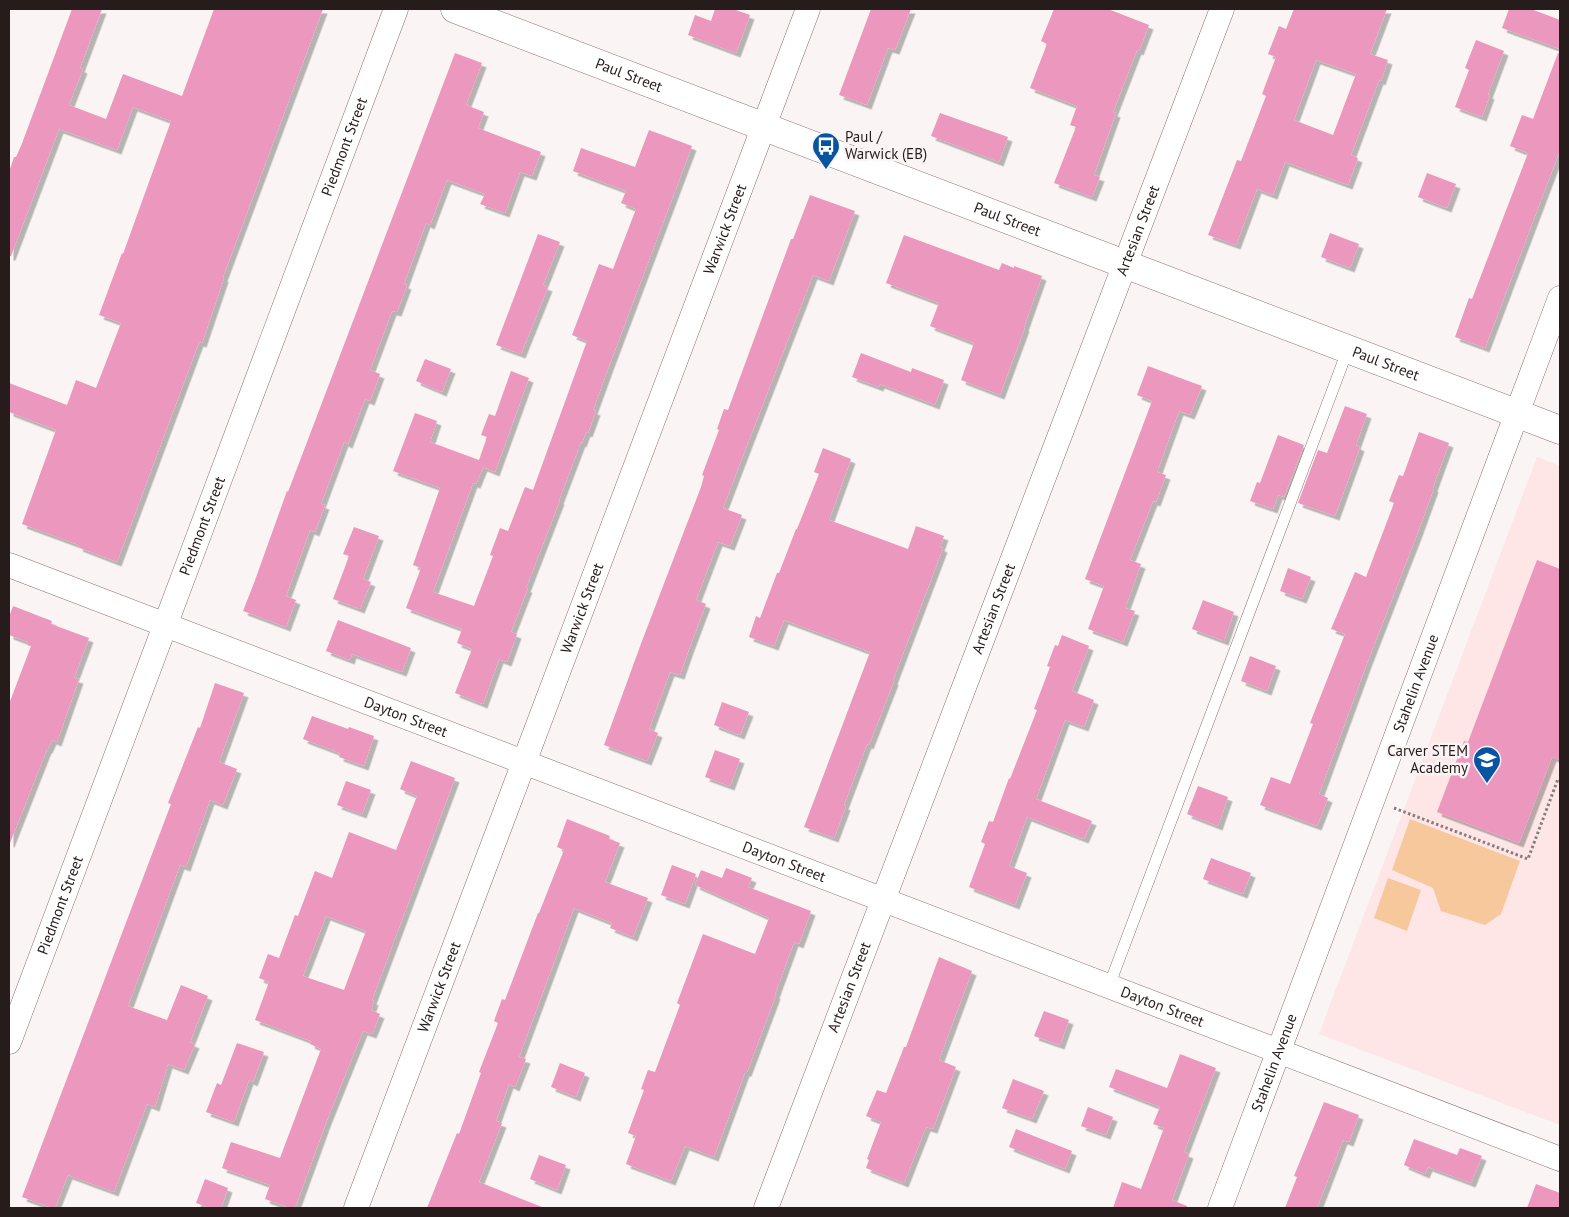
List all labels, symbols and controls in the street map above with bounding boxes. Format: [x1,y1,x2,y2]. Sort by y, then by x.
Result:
street label: Paul Street [593,53,665,96]
street label: Piedmont Street [317,95,371,199]
place label: Paul / Warwick (EB) [845,127,927,163]
bus stop icon: Paul / Warwick (EB) [811,131,841,170]
street label: Warwick Street [699,181,750,277]
street label: Artesian Street [1112,182,1163,278]
street label: Paul Street [971,198,1044,240]
street label: Paul Street [1350,342,1422,385]
street label: Piedmont Street [175,474,229,578]
street label: Warwick Street [556,560,607,656]
street label: Artesian Street [967,561,1019,656]
street label: Stahelin Avenue [1389,631,1443,735]
street label: Dayton Street [362,692,450,741]
place label: Carver STEM Academy [1387,741,1468,777]
school or university icon: Carver STEM Academy [1472,745,1502,784]
street label: Dayton Street [740,837,829,886]
street label: Piedmont Street [33,853,87,957]
street label: Warwick Street [413,939,464,1035]
street label: Artesian Street [823,939,875,1035]
street label: Dayton Street [1118,982,1207,1031]
street label: Stahelin Avenue [1247,1011,1301,1114]

